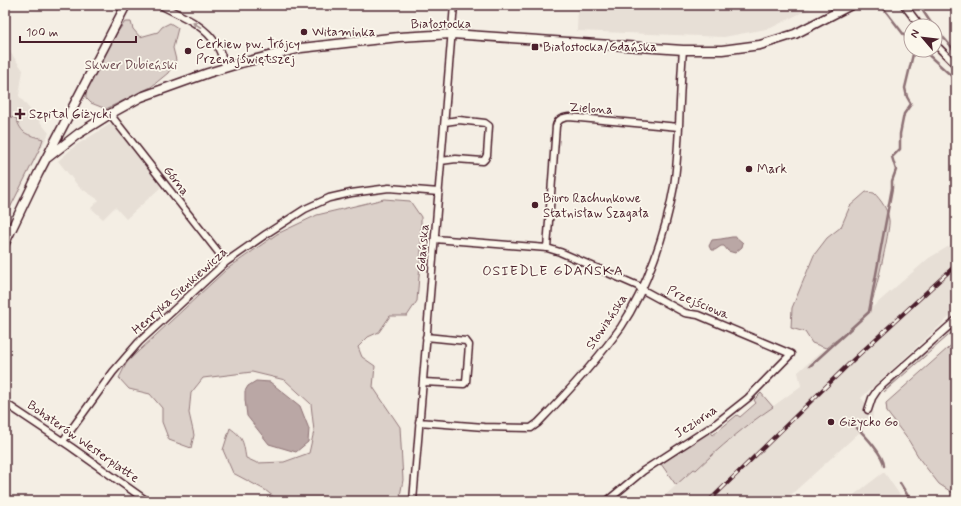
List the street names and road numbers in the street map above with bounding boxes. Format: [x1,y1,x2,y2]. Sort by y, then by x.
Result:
street label: Białostocka [411,16,471,33]
street label: Zielona [569,99,614,119]
street label: Górna [159,163,193,200]
street label: Gdańska [412,223,434,273]
street label: Henryka Sienkiewicza [129,243,232,338]
street label: Przejściowa [664,282,732,324]
street label: Słowiańska [582,291,632,353]
street label: Bohaterów Westerplatte [24,397,142,487]
street label: Jeziorna [671,401,721,442]

